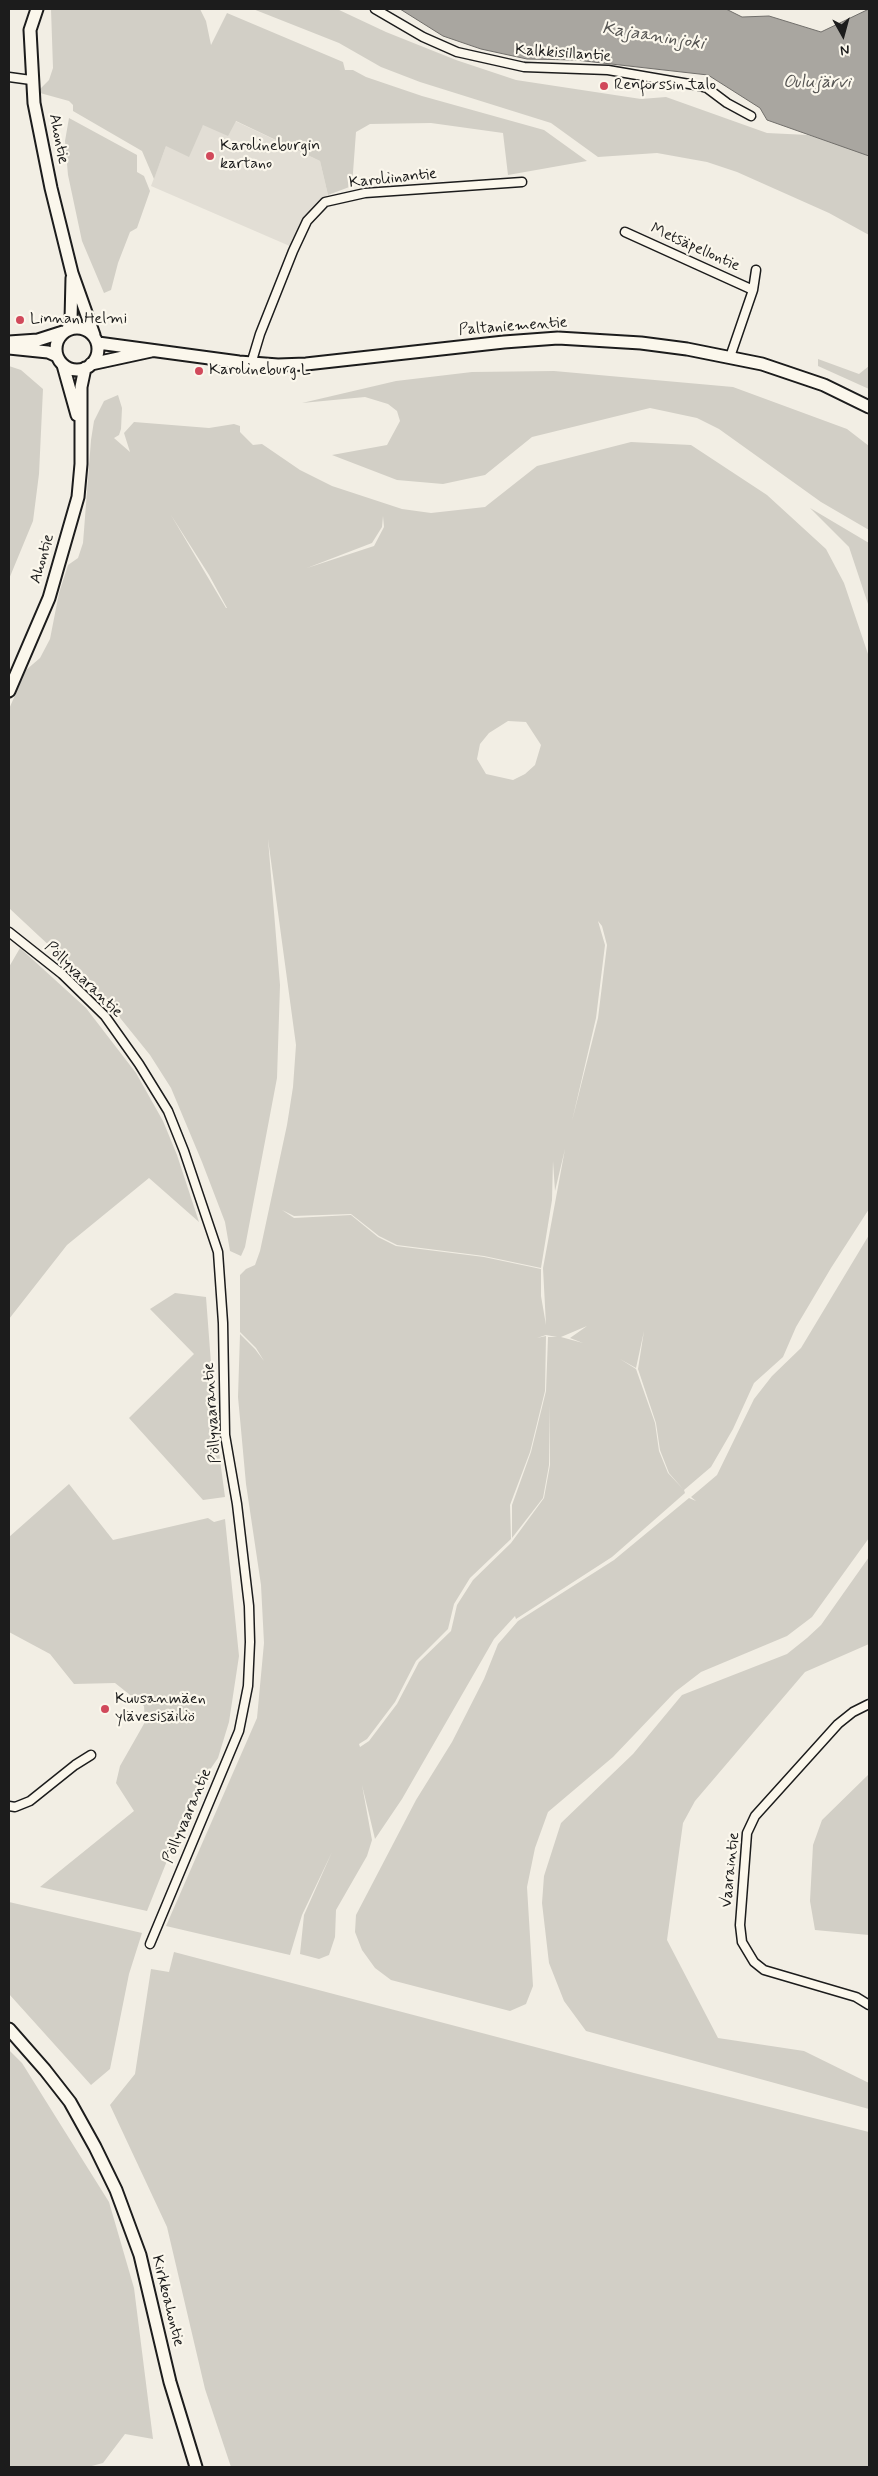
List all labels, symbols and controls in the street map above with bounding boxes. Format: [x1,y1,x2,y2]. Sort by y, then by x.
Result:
north arrow [818,10,868,60]
water label: Kajaaninjoki [600,18,706,56]
text: N [839,40,851,59]
street label: Kalkkisillantie [514,41,612,67]
water label: Oulujärvi [783,72,851,94]
place label: Renforssin talo [614,76,716,96]
marker: Renforssin talo [598,80,610,92]
street label: Ahontie [44,112,72,166]
place label: Karolineburgin kartano [220,137,320,175]
marker: Karolineburgin kartano [204,150,216,162]
street label: Karoliinantie [348,165,438,193]
street label: Metsäpellontie [647,220,743,276]
place label: Linnan Helmi [30,310,127,330]
marker: Linnan Helmi [14,314,26,326]
street label: Paltaniementie [458,314,568,340]
place label: Karolineburg L [209,361,311,381]
marker: Karolineburg L [193,365,205,377]
street label: Ahontie [27,532,59,586]
street label: Pöllyvaarantie [40,938,126,1022]
street label: Pöllyvaarantie [200,1362,226,1464]
place label: Kuusanmäen ylävesisäiliö [115,1690,206,1728]
marker: Kuusanmäen ylävesisäiliö [99,1703,111,1715]
street label: Pöllyvaarantie [159,1766,217,1866]
street label: Vaaraintie [718,1831,744,1909]
street label: Kirkkoahontie [146,2253,188,2349]

